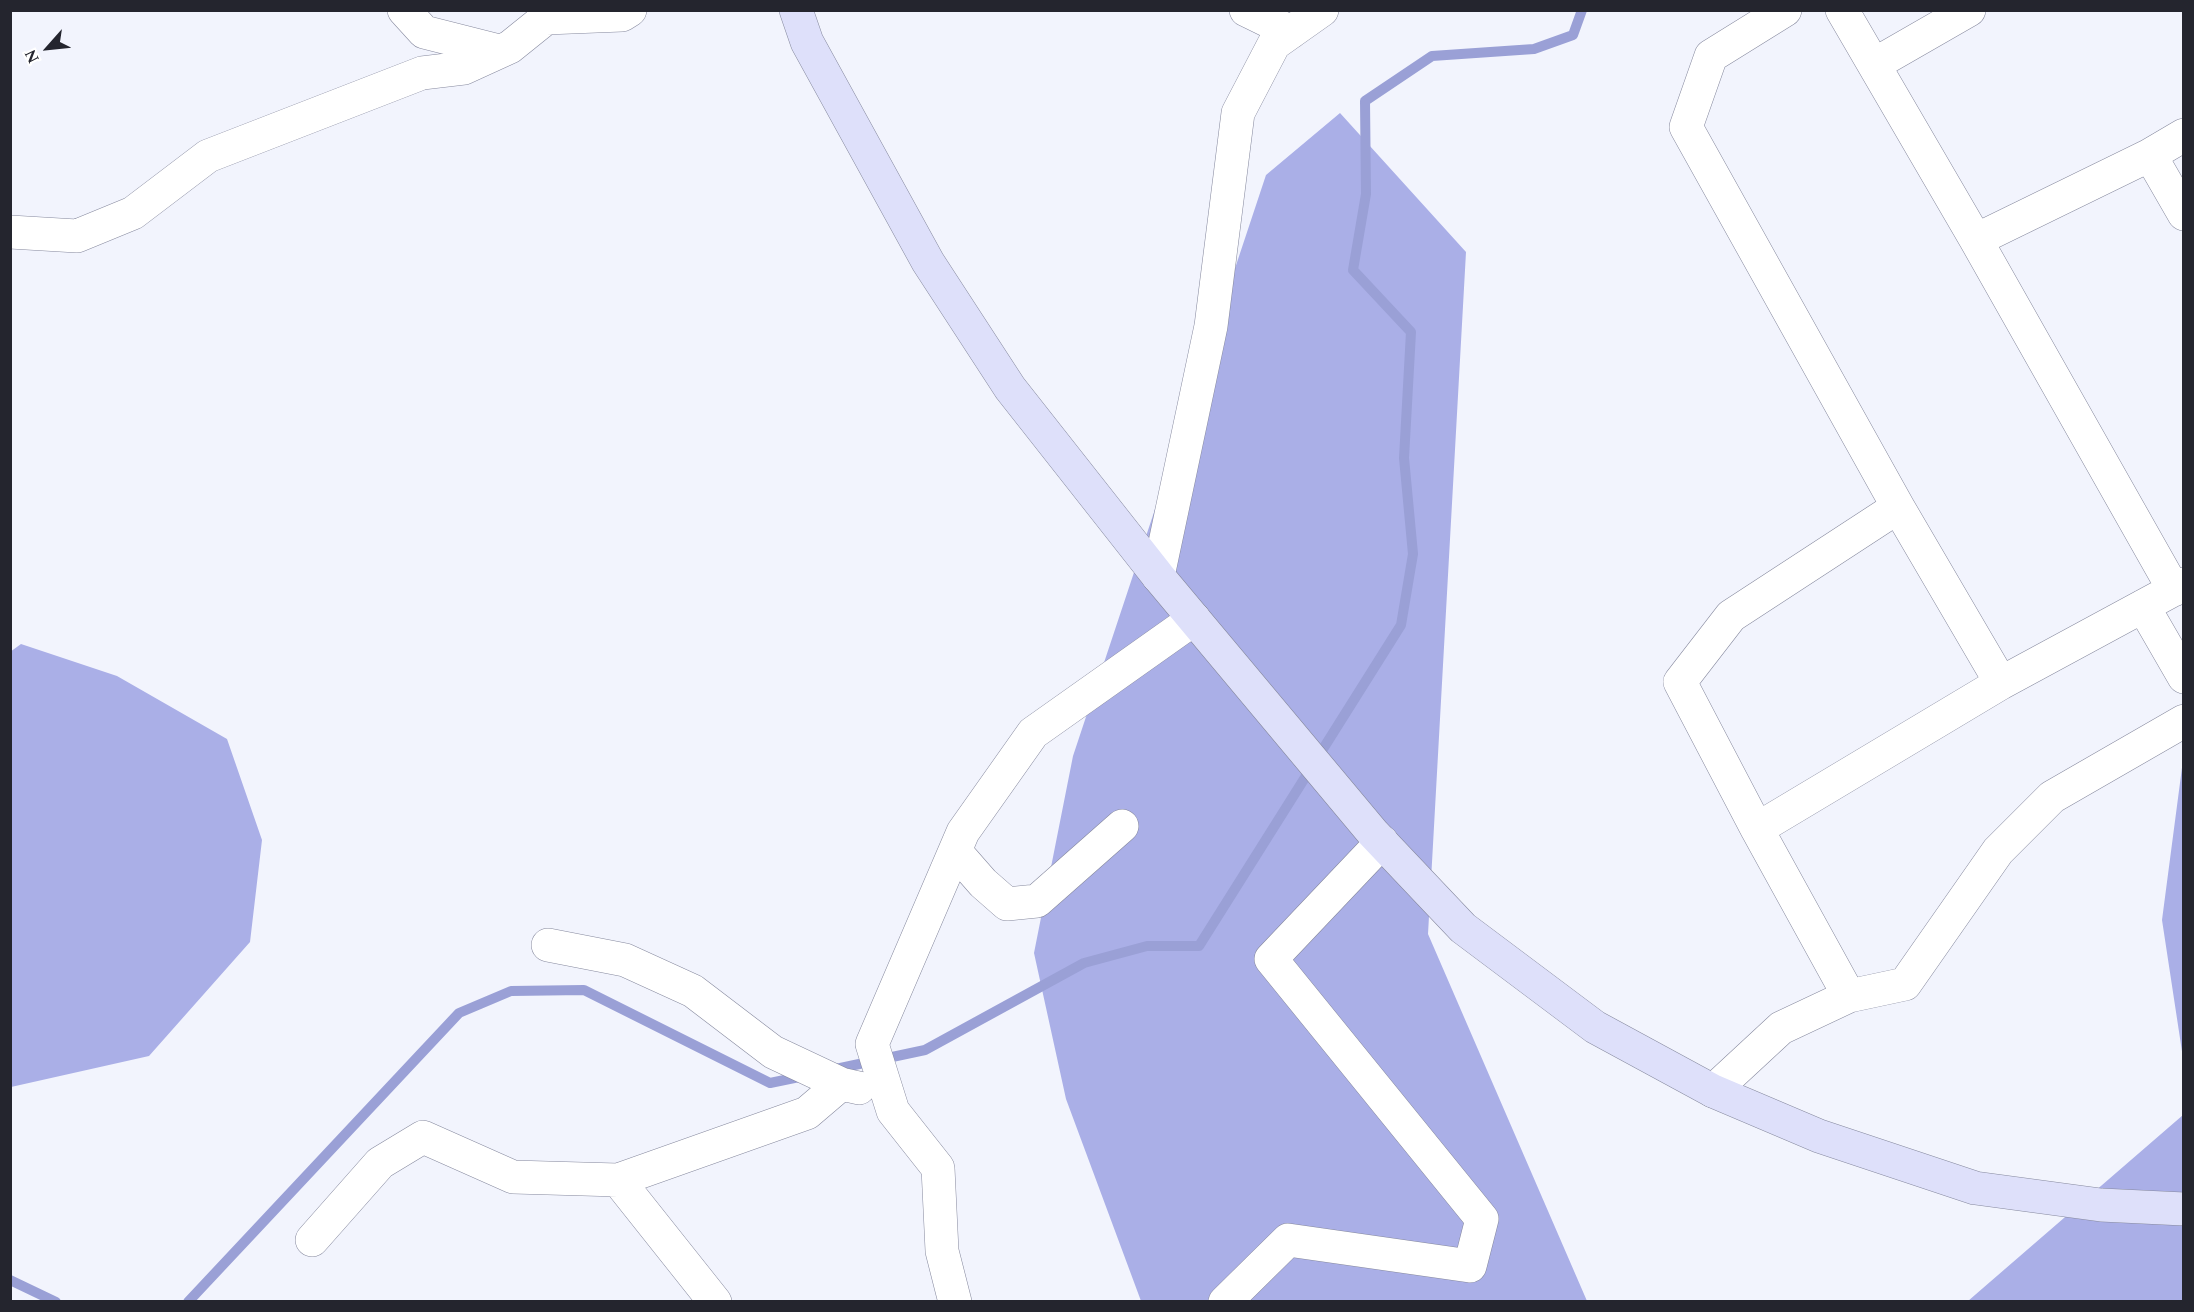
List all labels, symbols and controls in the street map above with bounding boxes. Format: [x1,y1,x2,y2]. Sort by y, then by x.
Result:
north arrow [18,18,78,78]
text: N [18,45,46,67]

